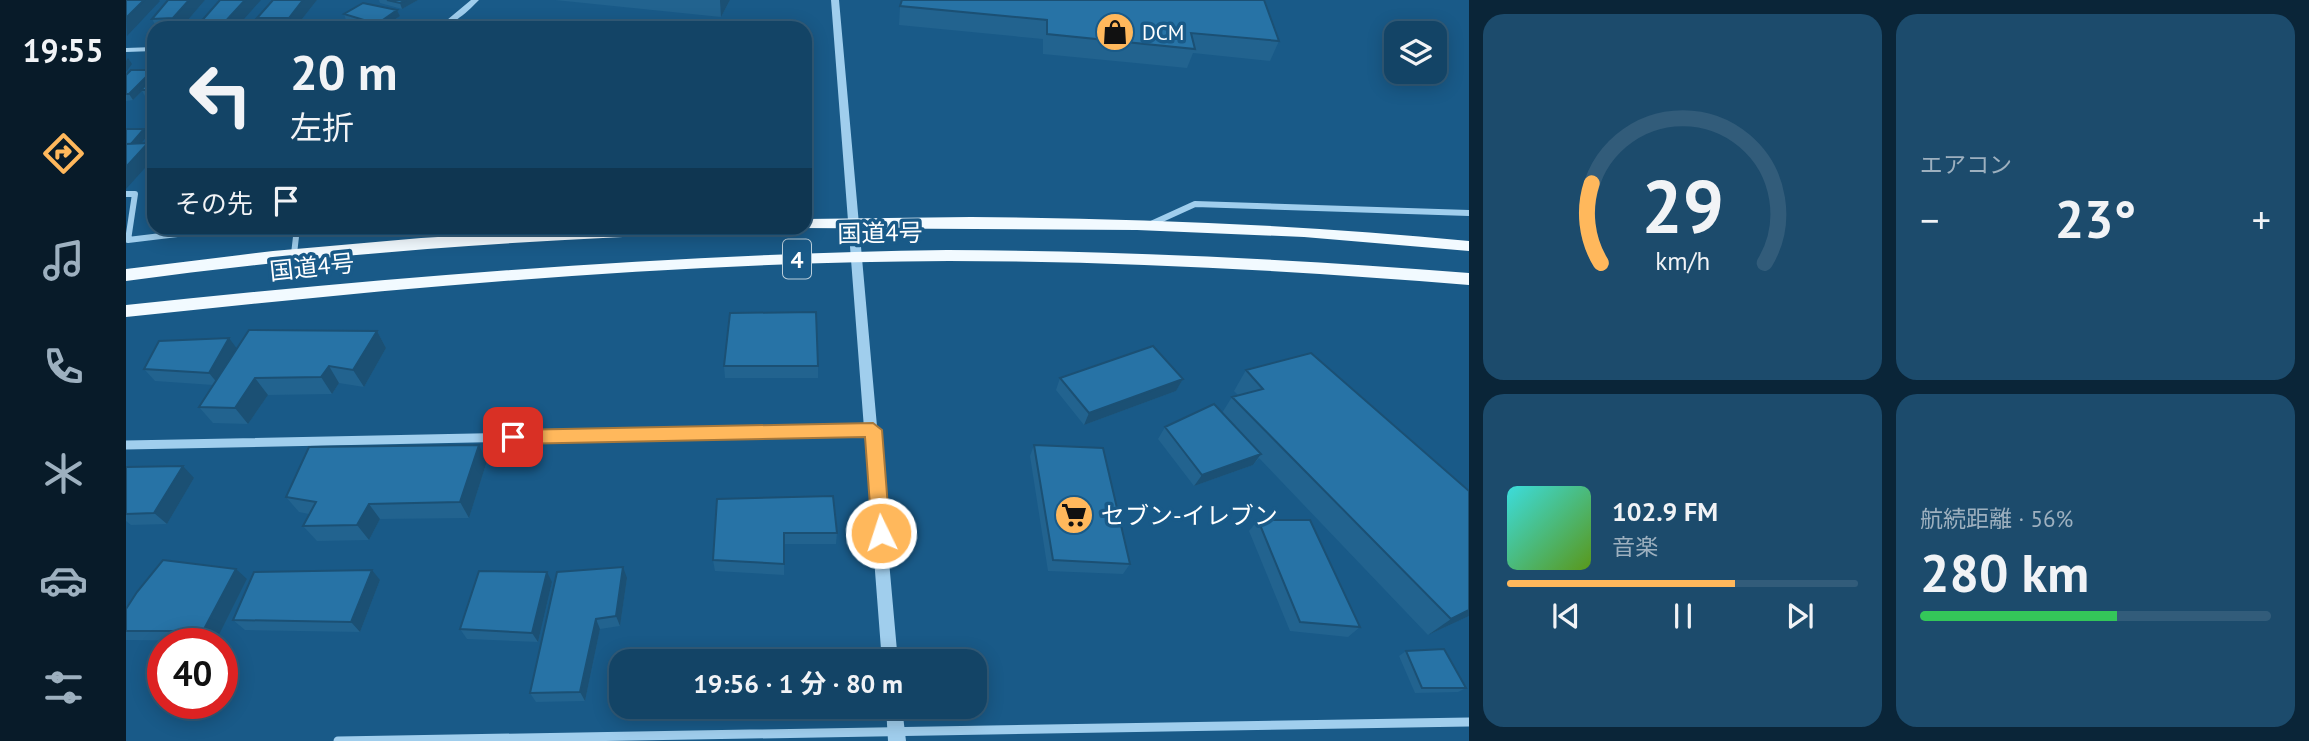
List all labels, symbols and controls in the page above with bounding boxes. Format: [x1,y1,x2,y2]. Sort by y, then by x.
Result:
shop icon: DCM [1094,11,1136,53]
place label: DCM [1142,19,1184,46]
map controls [1384,21,1447,84]
button: layers [1384,21,1447,84]
text: 19:55 [22,29,104,71]
text: 20 m [290,40,397,104]
icon: left [175,49,266,140]
text: 左折 [290,106,354,148]
icon: directions [39,129,88,178]
text: エアコン [1920,150,2012,179]
text: 29 [1641,159,1724,253]
icon: arrive [267,182,305,220]
text: 23° [2055,185,2136,252]
text: その先 [175,187,253,220]
text: − [1920,195,1939,244]
text: + [2252,195,2271,244]
street label: 国道4号 [837,217,923,249]
icon: music [39,236,88,285]
road number: 4 [783,240,811,278]
text: km/h [1655,245,1710,277]
street label: 国道4号 [268,247,356,287]
icon: phone [39,342,88,391]
pin [483,407,543,467]
icon: arrive [494,418,532,456]
icon: climate [39,449,88,498]
supermarket icon: セブン-イレブン [1053,494,1095,536]
text: 102.9 FM [1612,495,1718,528]
position arrow [844,496,918,570]
place label: セブン-イレブン [1101,500,1278,531]
text: 航続距離 · 56% [1920,504,2073,533]
text: 音楽 [1612,532,1658,561]
text: 280 km [1920,539,2089,606]
icon: car [39,556,88,605]
icon: previous [1547,597,1585,635]
icon: pause [1664,597,1702,635]
icon: next [1781,597,1819,635]
speed limit sign: 40 [147,628,238,719]
icon: filters [39,663,88,712]
text: 19:56 · 1 分 · 80 m [693,667,903,700]

